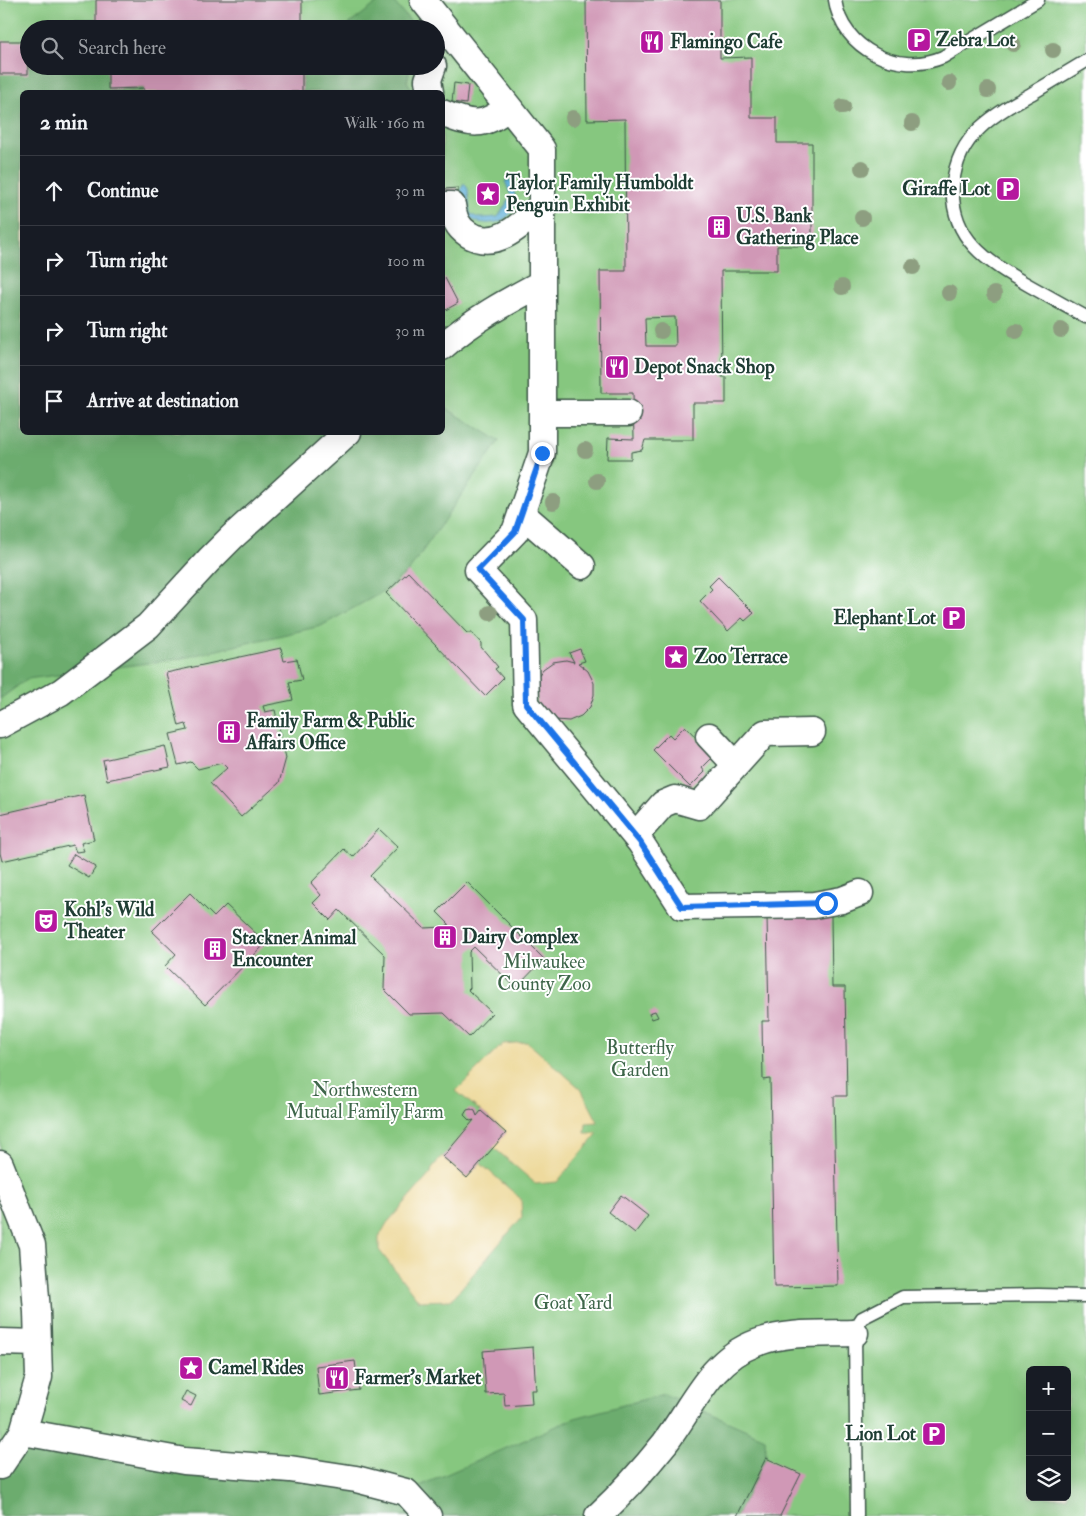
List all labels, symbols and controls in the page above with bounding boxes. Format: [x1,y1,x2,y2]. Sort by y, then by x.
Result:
search box [20,20,445,75]
parking icon: Zebra Lot [906,27,932,53]
place label: Zebra Lot [936,28,1016,52]
restaurant icon: Flamingo Cafe [639,29,665,55]
place label: Flamingo Cafe [670,30,782,55]
icon: search [38,34,66,62]
text: Search here [78,36,166,60]
text: 2 min [40,109,88,136]
text: Walk · 160 m [344,113,425,133]
place label: Taylor Family Humboldt Penguin Exhibit [505,171,694,218]
parking icon: Giraffe Lot [995,176,1021,202]
icon: ahead [40,177,68,205]
place label: Giraffe Lot [902,177,991,201]
text: Continue [87,179,158,203]
text: 30 m [395,181,425,201]
place icon: Taylor Family Humboldt Penguin Exhibit [475,181,501,207]
place label: U.S. Bank Gathering Place [736,204,859,251]
building icon: U.S. Bank Gathering Place [706,214,732,240]
icon: right [40,247,68,275]
text: Turn right [87,249,167,273]
text: 100 m [387,251,425,271]
icon: right [40,317,68,345]
text: Turn right [87,319,167,343]
text: 30 m [395,321,425,341]
restaurant icon: Depot Snack Shop [604,354,630,380]
place label: Depot Snack Shop [634,355,775,380]
icon: arrive [40,387,68,415]
text: Arrive at destination [87,389,239,413]
route end [531,442,554,465]
parking icon: Elephant Lot [941,605,967,631]
place label: Elephant Lot [833,606,937,631]
place icon: Zoo Terrace [663,644,689,670]
place label: Zoo Terrace [694,645,788,669]
place label: Family Farm & Public Affairs Office [245,709,415,755]
building icon: Family Farm & Public Affairs Office [216,719,242,745]
route start [815,892,838,915]
place label: Kohl's Wild Theater [63,898,155,944]
theatre icon: Kohl's Wild Theater [33,908,59,934]
building icon: Dairy Complex [432,924,458,950]
place label: Dairy Complex [462,925,579,950]
place label: Stackner Animal Encounter [232,926,357,972]
building icon: Stackner Animal Encounter [202,936,228,962]
park label: Milwaukee County Zoo [497,950,591,996]
park label: Butterfly Garden [606,1036,675,1082]
park label: Northwestern Mutual Family Farm [286,1078,444,1124]
park label: Goat Yard [534,1291,613,1315]
place icon: Camel Rides [178,1355,204,1381]
place label: Camel Rides [208,1356,304,1380]
restaurant icon: Farmer's Market [324,1365,350,1391]
place label: Farmer's Market [354,1366,482,1390]
map controls [1026,1366,1071,1501]
button: + [1026,1366,1071,1411]
button: − [1026,1411,1071,1456]
parking icon: Lion Lot [921,1421,947,1447]
place label: Lion Lot [845,1422,917,1446]
button: layers [1026,1456,1071,1501]

